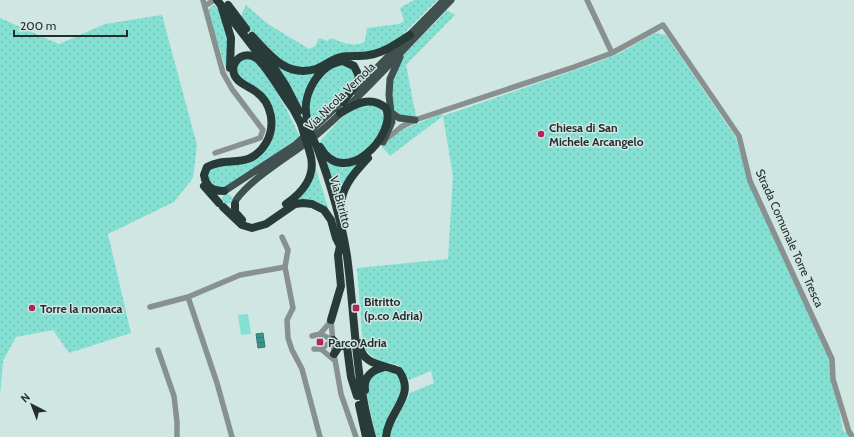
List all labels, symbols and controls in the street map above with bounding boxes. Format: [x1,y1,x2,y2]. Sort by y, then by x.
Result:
scale bar [14,12,127,38]
text: 200 m [20,18,56,33]
street label: Via Nicola Vernola [302,59,378,133]
place label: Chiesa di San Michele Arcangelo [549,120,644,149]
marker: Chiesa di San Michele Arcangelo [536,129,546,139]
street label: Strada Comunale Torre Tresca [753,167,827,310]
street label: Via Bitritto [327,174,355,230]
place label: Bitritto (p.co Adria) [364,294,423,323]
place label: Torre la monaca [40,301,122,316]
marker: Torre la monaca [27,303,37,313]
marker: Bitritto (p.co Adria) [351,303,361,313]
place label: Parco Adria [328,335,387,350]
marker: Parco Adria [315,337,325,347]
north arrow [12,385,52,425]
text: N [18,390,33,405]

